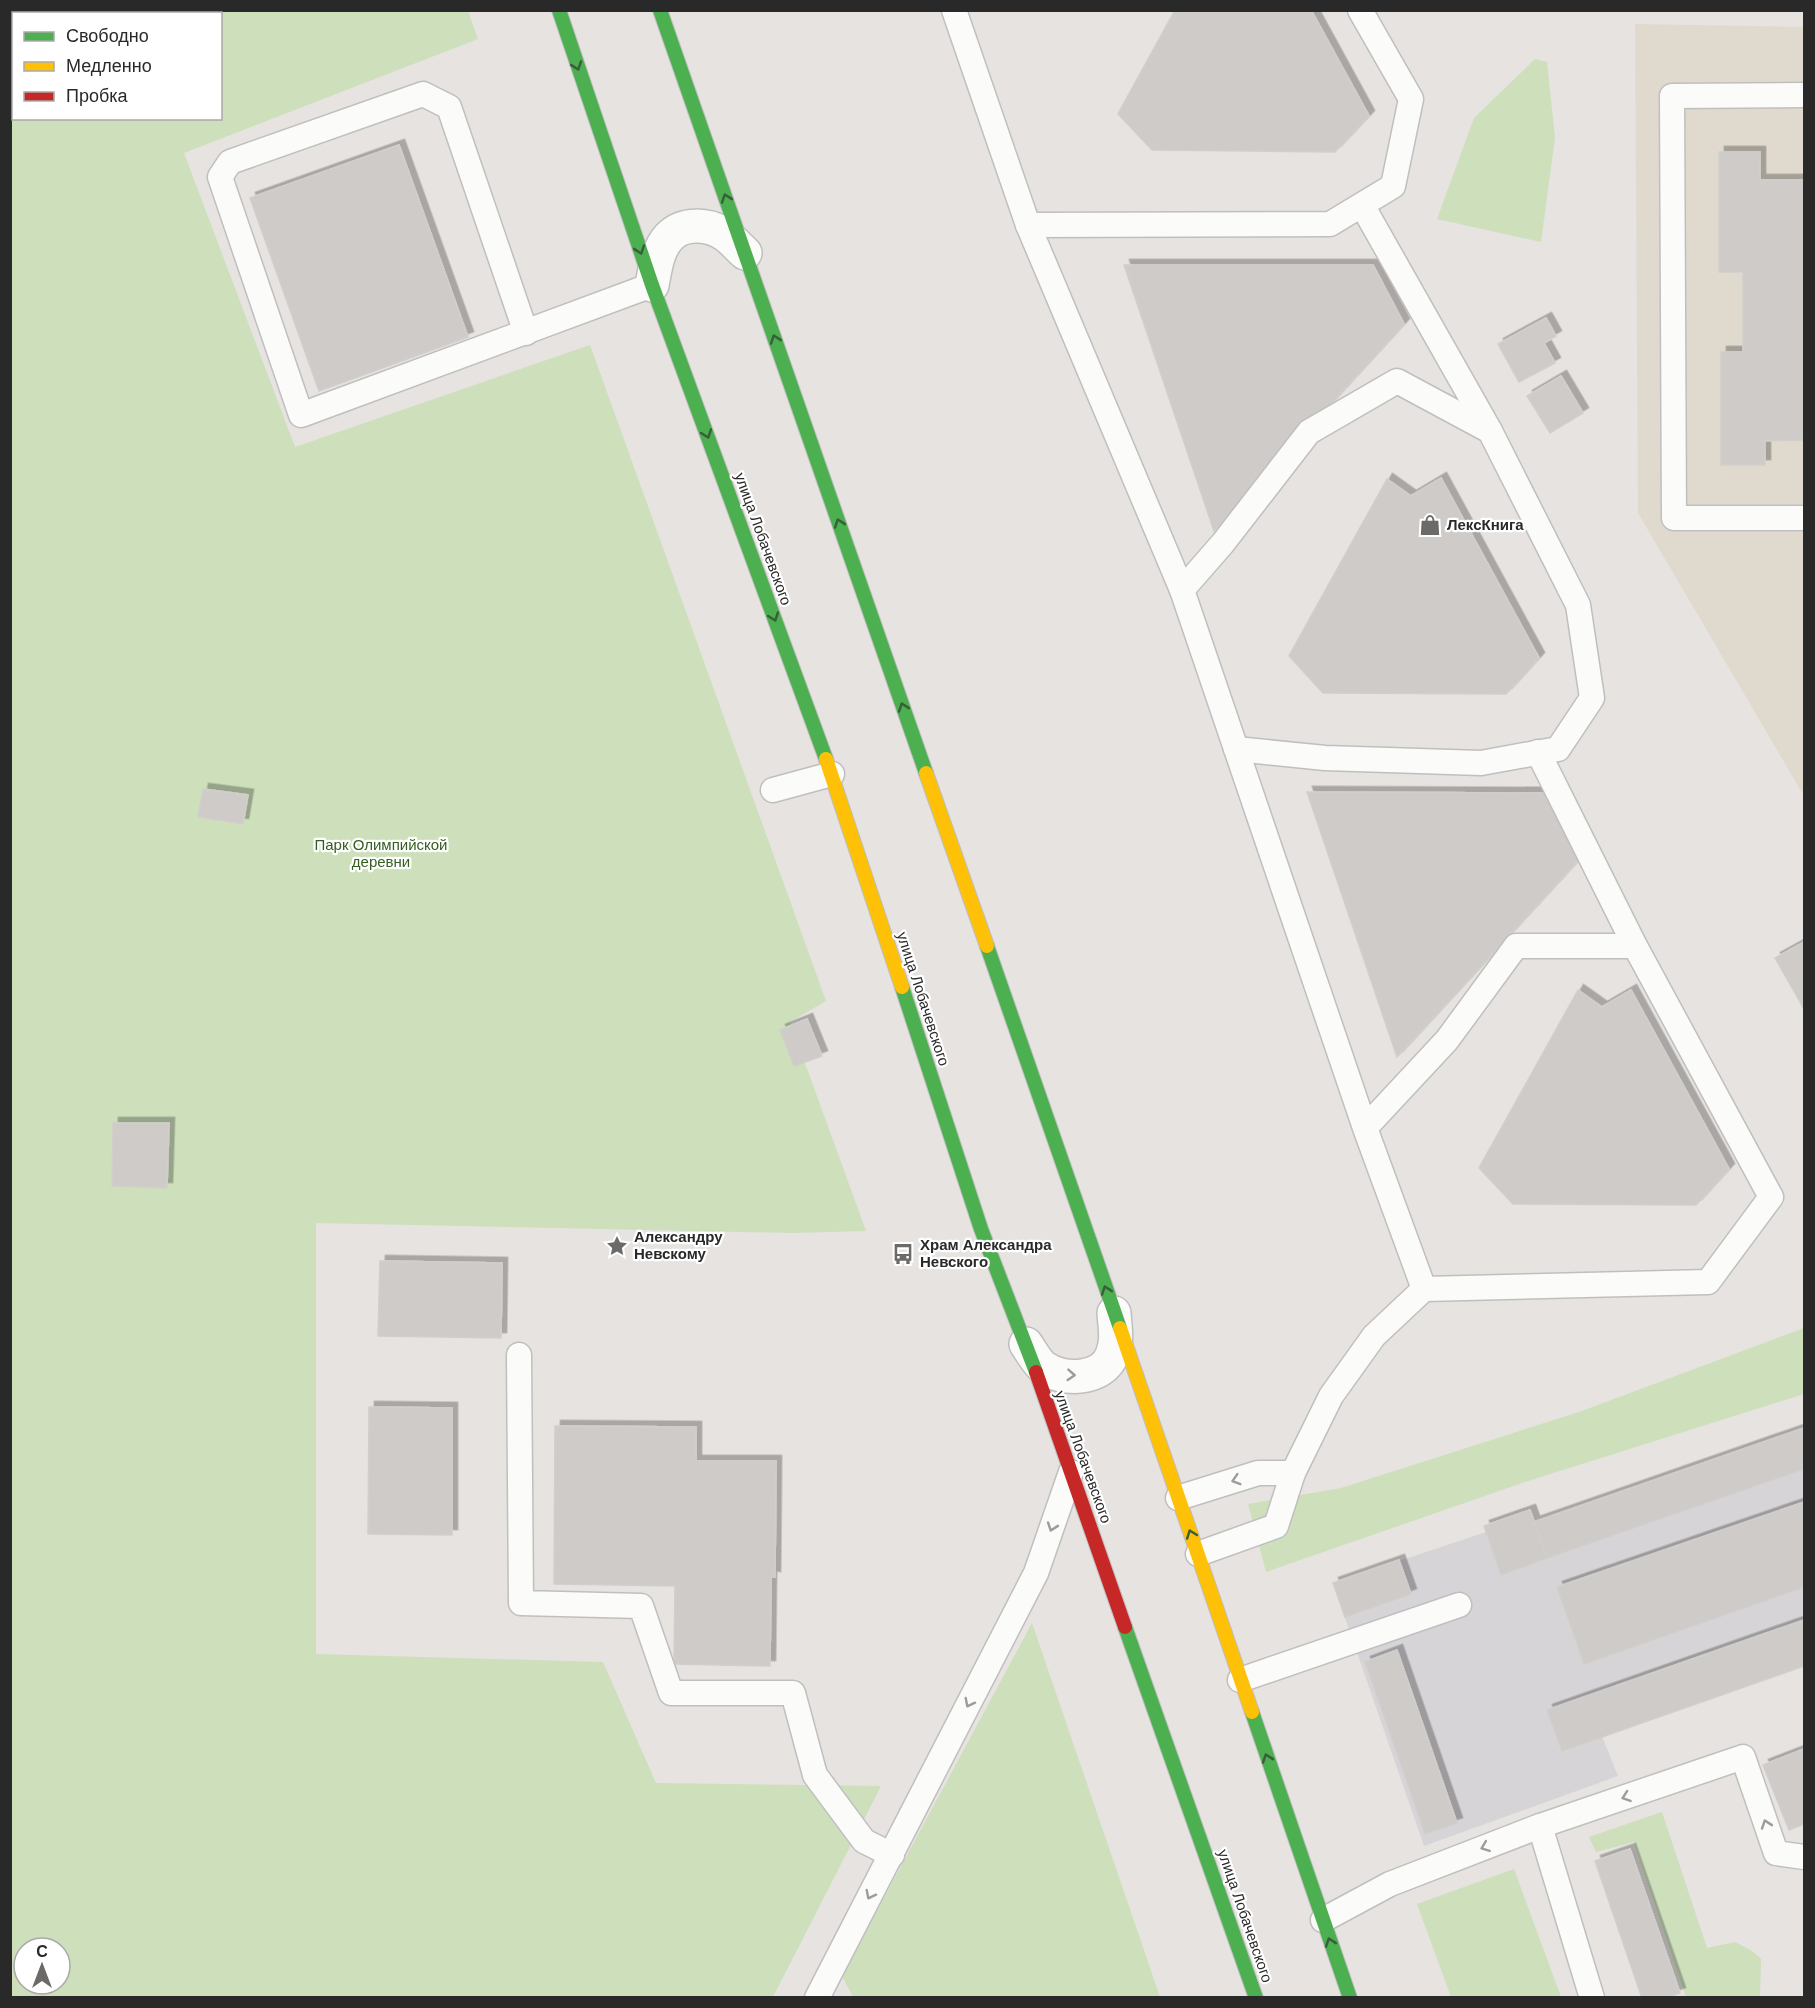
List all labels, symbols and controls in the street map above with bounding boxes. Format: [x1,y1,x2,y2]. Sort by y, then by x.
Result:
legend [12,12,222,120]
text: Свободно [66,26,149,46]
text: Медленно [66,56,152,76]
one-way arrow [570,60,583,71]
text: Пробка [66,86,129,106]
one-way arrow [720,193,733,204]
one-way arrow [633,245,646,255]
one-way arrow [770,334,782,345]
one-way arrow [699,428,712,439]
street label: улица Лобачевского [732,470,795,607]
shop icon: ЛексКнига [1418,513,1442,537]
place label: ЛексКнига [1447,516,1524,533]
one-way arrow [834,518,847,529]
one-way arrow [767,611,779,622]
one-way arrow [898,703,911,713]
park label: Парк Олимпийской деревни [315,836,447,870]
street label: улица Лобачевского [894,930,953,1068]
place label: Александру Невскому [634,1228,723,1262]
place icon: Александру Невскому [605,1234,629,1258]
place label: Храм Александра Невского [920,1236,1052,1270]
bus stop icon: Храм Александра Невского [891,1242,915,1266]
one-way arrow [1101,1285,1114,1296]
one-way arrow [1067,1369,1076,1382]
street label: улица Лобачевского [1052,1388,1115,1525]
one-way arrow [1231,1473,1242,1485]
one-way arrow [1046,1521,1059,1532]
one-way arrow [1185,1529,1198,1539]
one-way arrow [965,1697,976,1708]
one-way arrow [1262,1753,1274,1764]
one-way arrow [1621,1790,1632,1802]
one-way arrow [1761,1820,1774,1830]
one-way arrow [1481,1840,1491,1853]
street label: улица Лобачевского [1215,1847,1276,1985]
one-way arrow [866,1889,877,1900]
north arrow [12,1936,72,1996]
one-way arrow [1325,1937,1338,1948]
text: С [36,1943,48,1960]

